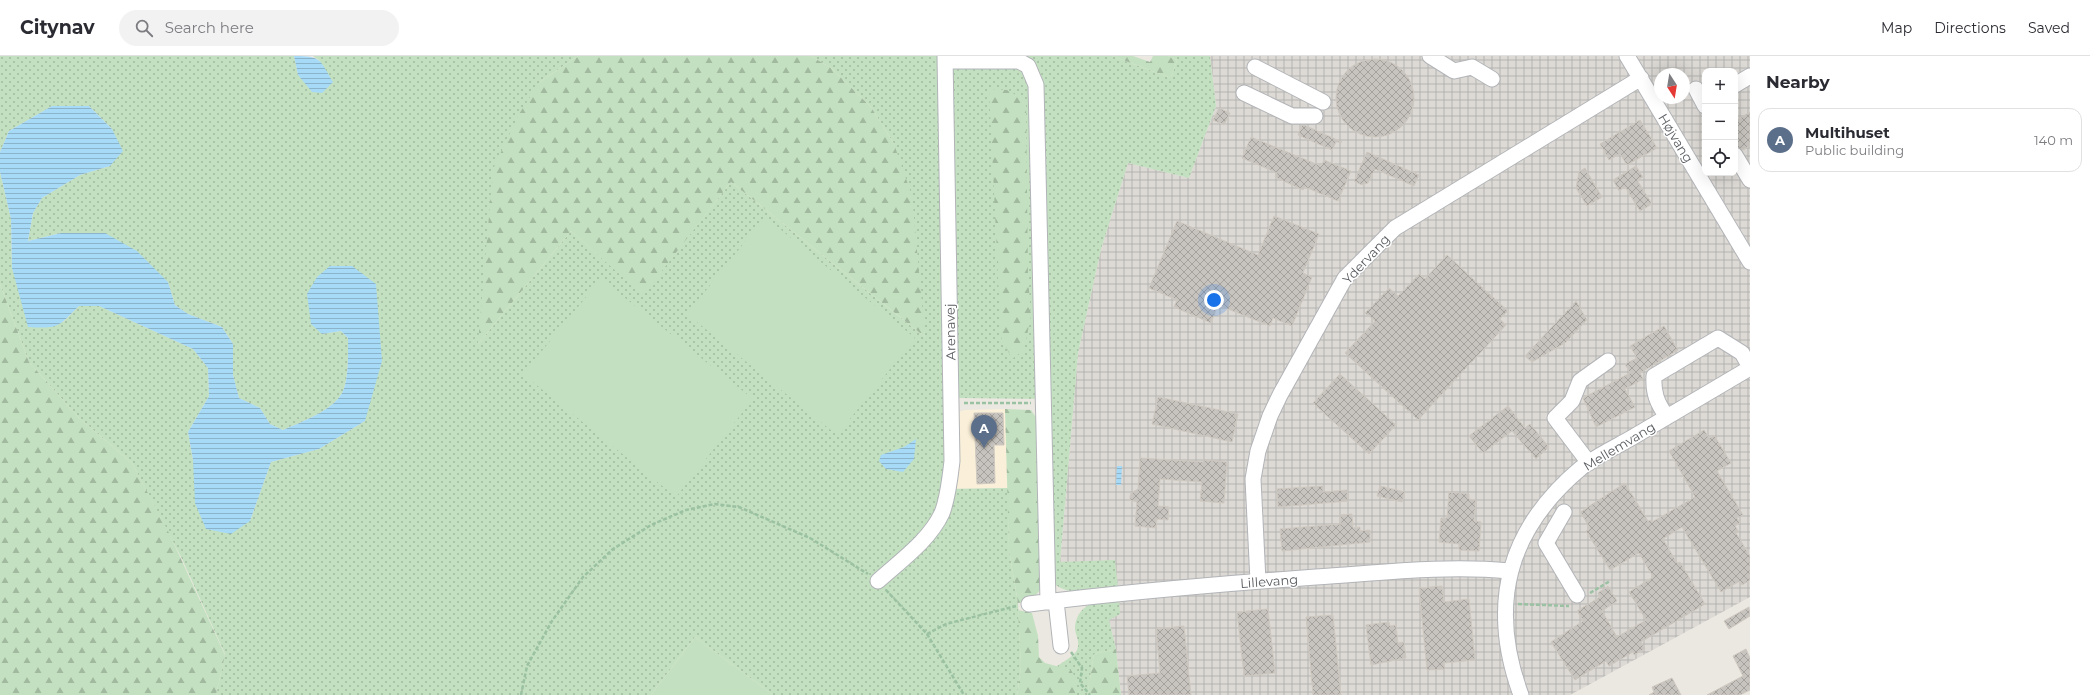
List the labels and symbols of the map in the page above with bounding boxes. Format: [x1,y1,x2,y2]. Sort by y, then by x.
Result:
north arrow [1654,68,1690,104]
street label: Højvang [1655,111,1697,165]
street label: Ydervang [1339,231,1393,287]
your location [1204,290,1224,310]
street label: Arenavej [942,303,958,361]
pin: A [971,415,997,448]
street label: Mellemvang [1580,418,1658,474]
street label: Lillevang [1239,571,1299,591]

